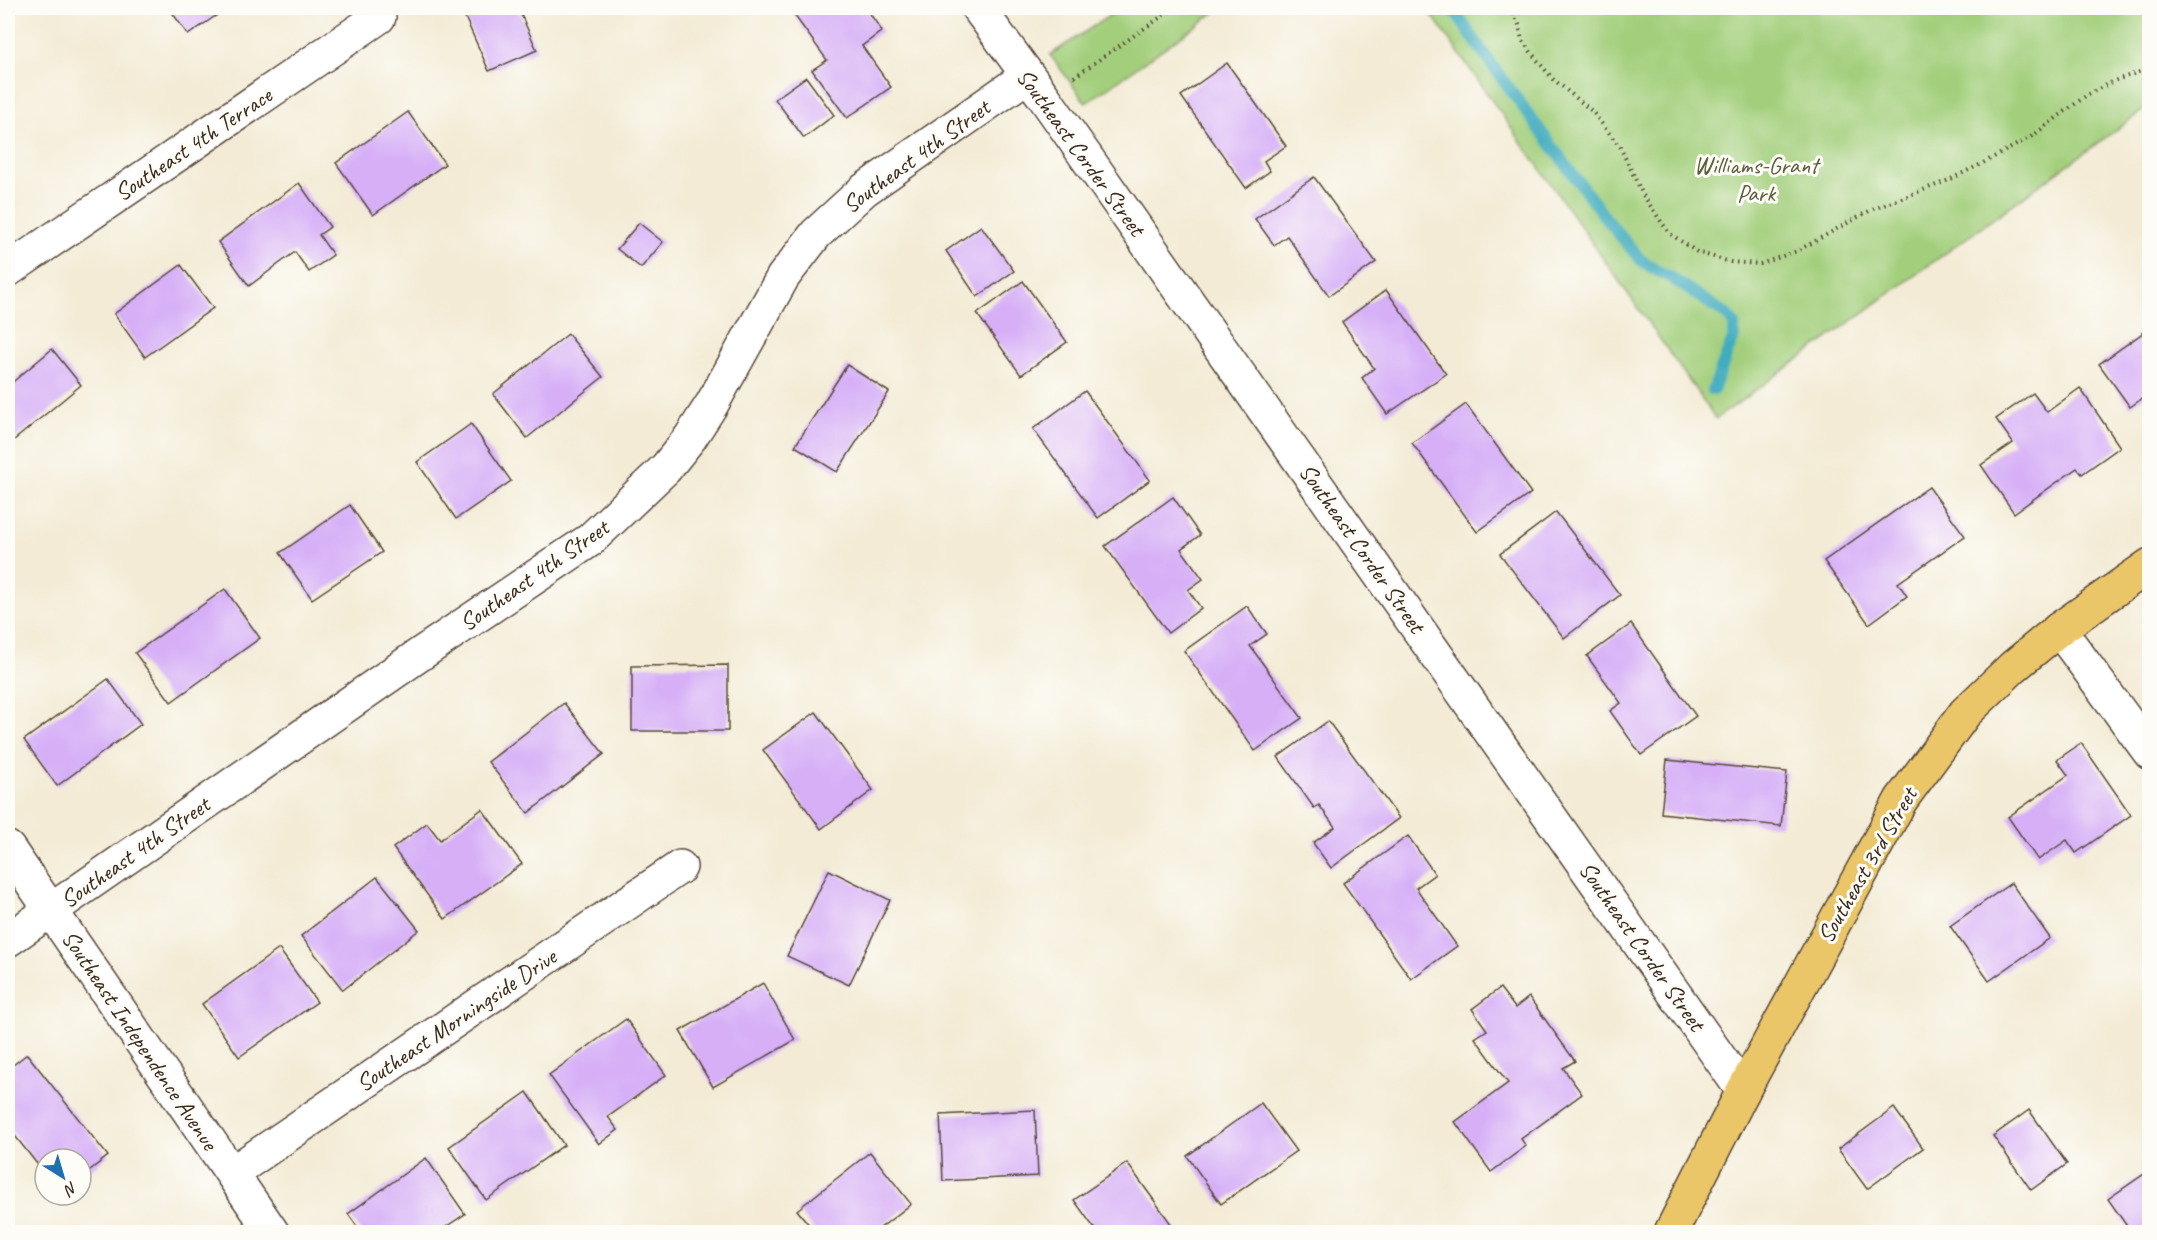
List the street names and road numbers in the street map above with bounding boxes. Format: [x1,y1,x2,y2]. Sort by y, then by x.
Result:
street label: Southeast Corder Street [1010,62,1153,243]
street label: Southeast 4th Terrace [109,79,279,208]
street label: Southeast 4th Street [836,91,997,220]
street label: Southeast Corder Street [1292,458,1433,640]
street label: Southeast 4th Street [454,511,616,638]
street label: Southeast 3rd Street [1810,780,1925,948]
street label: Southeast 4th Street [55,788,217,915]
street label: Southeast Corder Street [1572,856,1713,1038]
street label: Southeast Independence Avenue [55,924,226,1157]
street label: Southeast Morningside Drive [350,941,564,1098]

